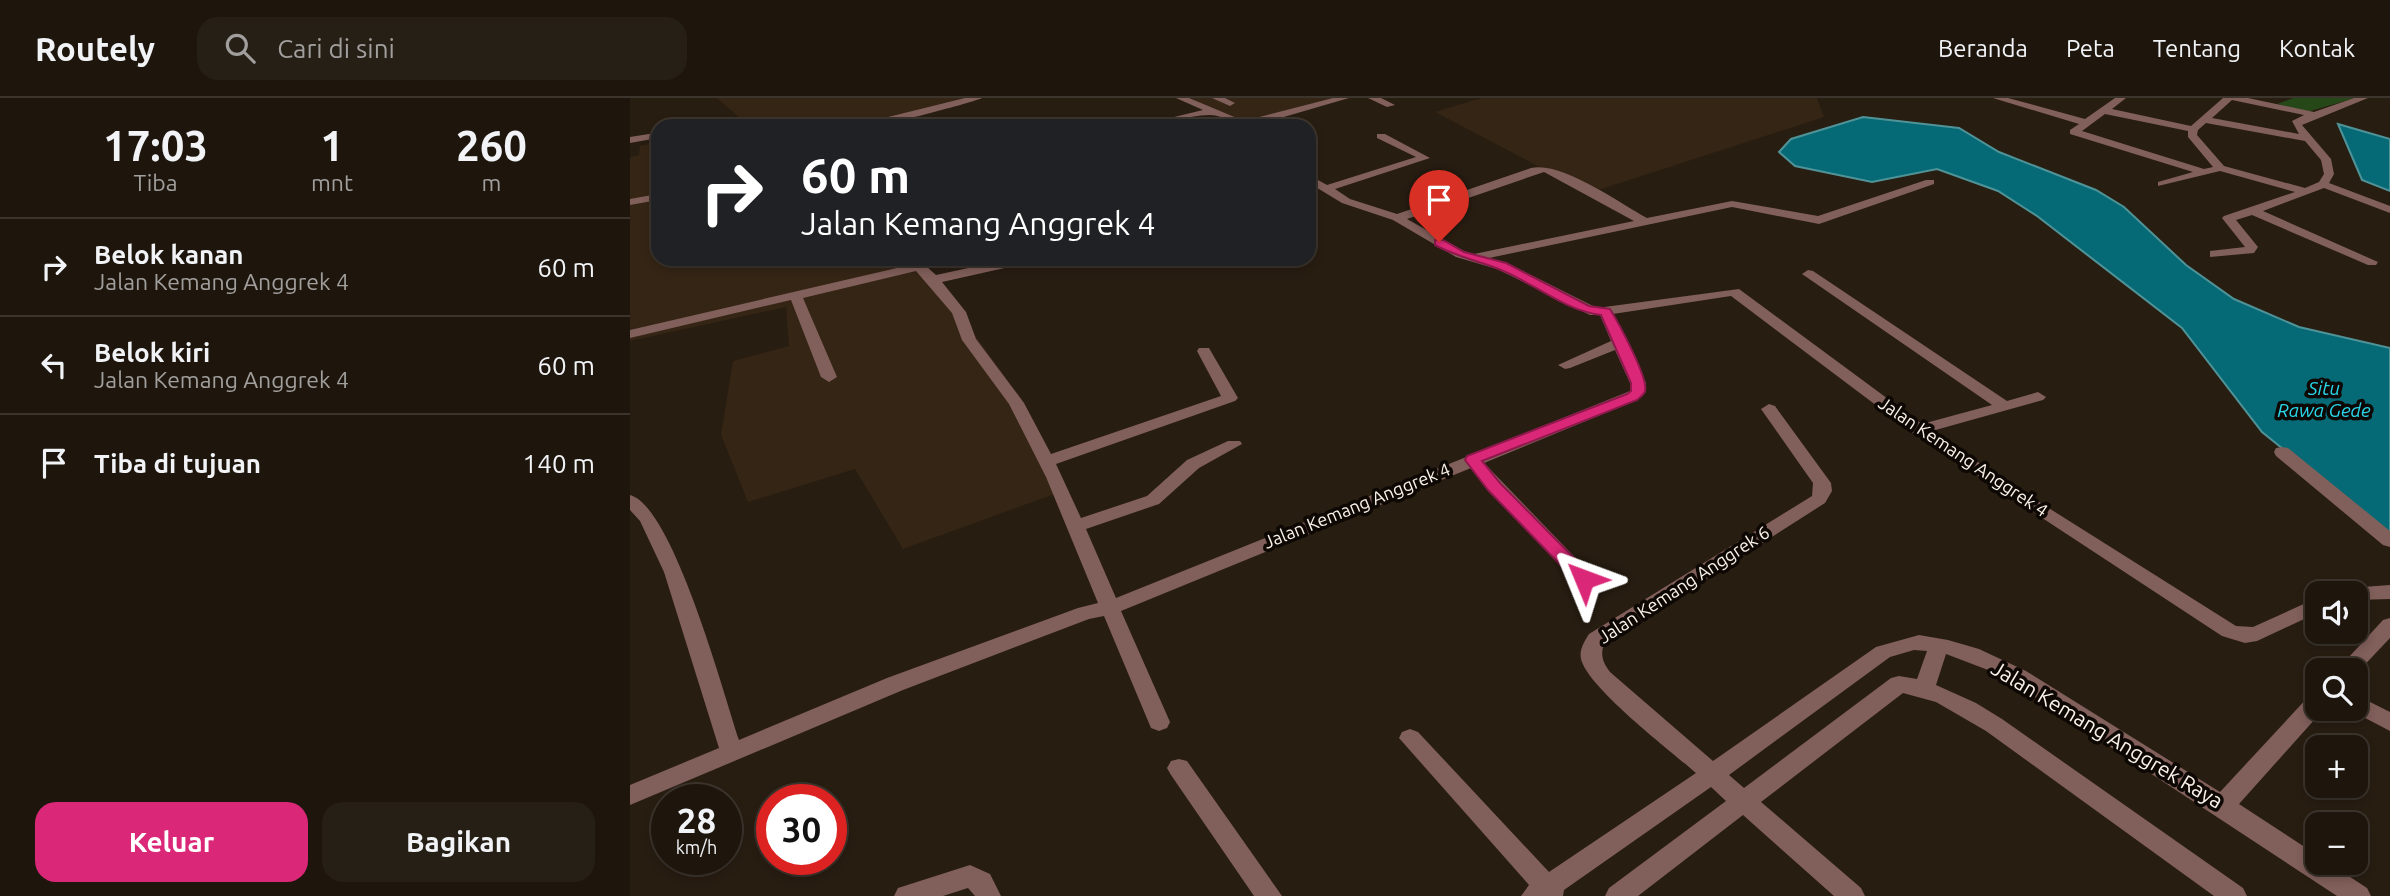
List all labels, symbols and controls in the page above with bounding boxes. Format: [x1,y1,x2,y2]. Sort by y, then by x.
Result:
search box [197,17,687,80]
icon: search [221,29,259,67]
text: Routely [35,30,155,67]
text: Cari di sini [277,34,395,63]
text: Beranda [1938,35,2028,62]
text: Peta [2066,35,2115,62]
text: Tentang [2153,35,2241,62]
text: Kontak [2279,35,2355,62]
text: 17:03 [103,122,208,169]
text: 1 [320,122,344,169]
text: 260 [456,122,527,169]
icon: right [686,147,777,238]
text: 60 m [801,147,910,202]
text: Tiba [133,170,178,195]
text: mnt [311,170,353,195]
text: m [482,170,501,195]
pin [1409,170,1469,242]
icon: arrive [1420,181,1458,219]
text: Jalan Kemang Anggrek 4 [801,205,1156,241]
text: Belok kanan [94,240,244,269]
icon: right [35,248,73,286]
text: 60 m [537,253,595,282]
text: Jalan Kemang Anggrek 4 [94,269,349,294]
text: Belok kiri [94,338,210,367]
icon: left [35,346,73,384]
text: 60 m [537,351,595,380]
text: Jalan Kemang Anggrek 4 [94,367,349,392]
water label: Situ Rawa Gede [2277,377,2371,421]
street label: Jalan Kemang Anggrek 4 [1875,392,2052,520]
icon: arrive [35,444,73,482]
text: Tiba di tujuan [94,449,261,478]
text: 140 m [523,449,595,478]
street label: Jalan Kemang Anggrek 4 [1260,458,1453,552]
street label: Jalan Kemang Anggrek 6 [1594,521,1773,647]
position arrow [1547,542,1621,616]
map controls [2305,581,2368,875]
button: sound [2305,581,2368,644]
street label: Jalan Kemang Anggrek Raya [1987,655,2228,813]
button: search [2305,658,2368,721]
button: + [2305,735,2368,798]
speed limit sign: 30 [756,784,847,875]
text: 28 [677,800,716,840]
button: Keluar [35,802,308,882]
button: Bagikan [322,802,595,882]
button: − [2305,812,2368,875]
text: km/h [676,837,717,857]

